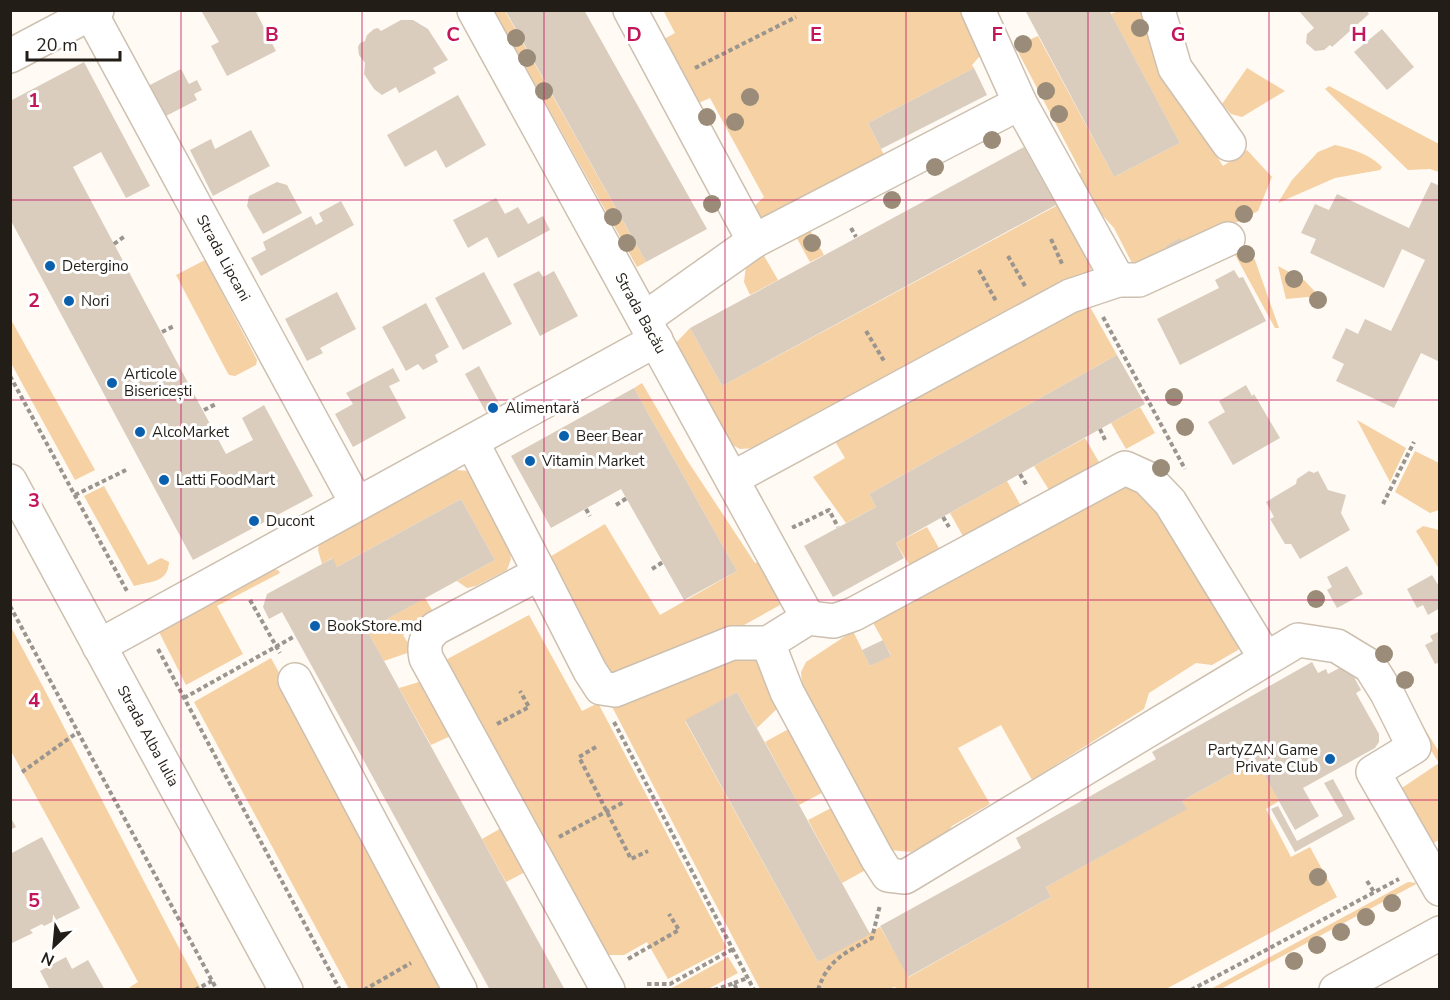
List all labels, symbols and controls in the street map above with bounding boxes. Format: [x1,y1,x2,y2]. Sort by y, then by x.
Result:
text: B [265,21,279,48]
text: C [446,21,460,48]
text: D [626,21,642,48]
text: E [810,21,822,48]
text: F [991,21,1003,48]
text: G [1171,21,1185,48]
text: H [1351,21,1367,48]
scale bar [27,24,120,62]
text: 20 m [36,33,78,57]
text: 1 [28,87,40,114]
street label: Strada Lipcani [192,211,255,305]
place label: Detergino [62,256,129,276]
marker: Detergino [43,259,57,273]
street label: Strada Bacău [610,269,671,357]
text: 2 [28,287,40,314]
place label: Nori [81,291,109,311]
marker: Nori [62,294,76,308]
place label: Articole Bisericești [124,364,192,401]
marker: Articole Bisericești [105,376,119,390]
place label: Alimentară [505,398,580,418]
marker: Alimentară [486,401,500,415]
place label: AlcoMarket [152,422,230,442]
marker: AlcoMarket [133,425,147,439]
place label: Beer Bear [576,426,643,446]
marker: Beer Bear [557,429,571,443]
place label: Vitamin Market [541,451,645,471]
marker: Vitamin Market [523,454,537,468]
place label: Latti FoodMart [176,470,276,490]
marker: Latti FoodMart [157,473,171,487]
text: 3 [28,487,40,514]
place label: Ducont [266,511,315,531]
marker: Ducont [247,514,261,528]
place label: BookStore.md [327,616,422,636]
marker: BookStore.md [308,619,322,633]
street label: Strada Alba Iulia [113,682,184,790]
text: 4 [28,687,40,714]
place label: PartyZAN Game Private Club [1208,740,1318,777]
marker: PartyZAN Game Private Club [1323,752,1337,766]
text: 5 [28,887,40,914]
north arrow [24,916,84,976]
text: N [38,946,58,971]

